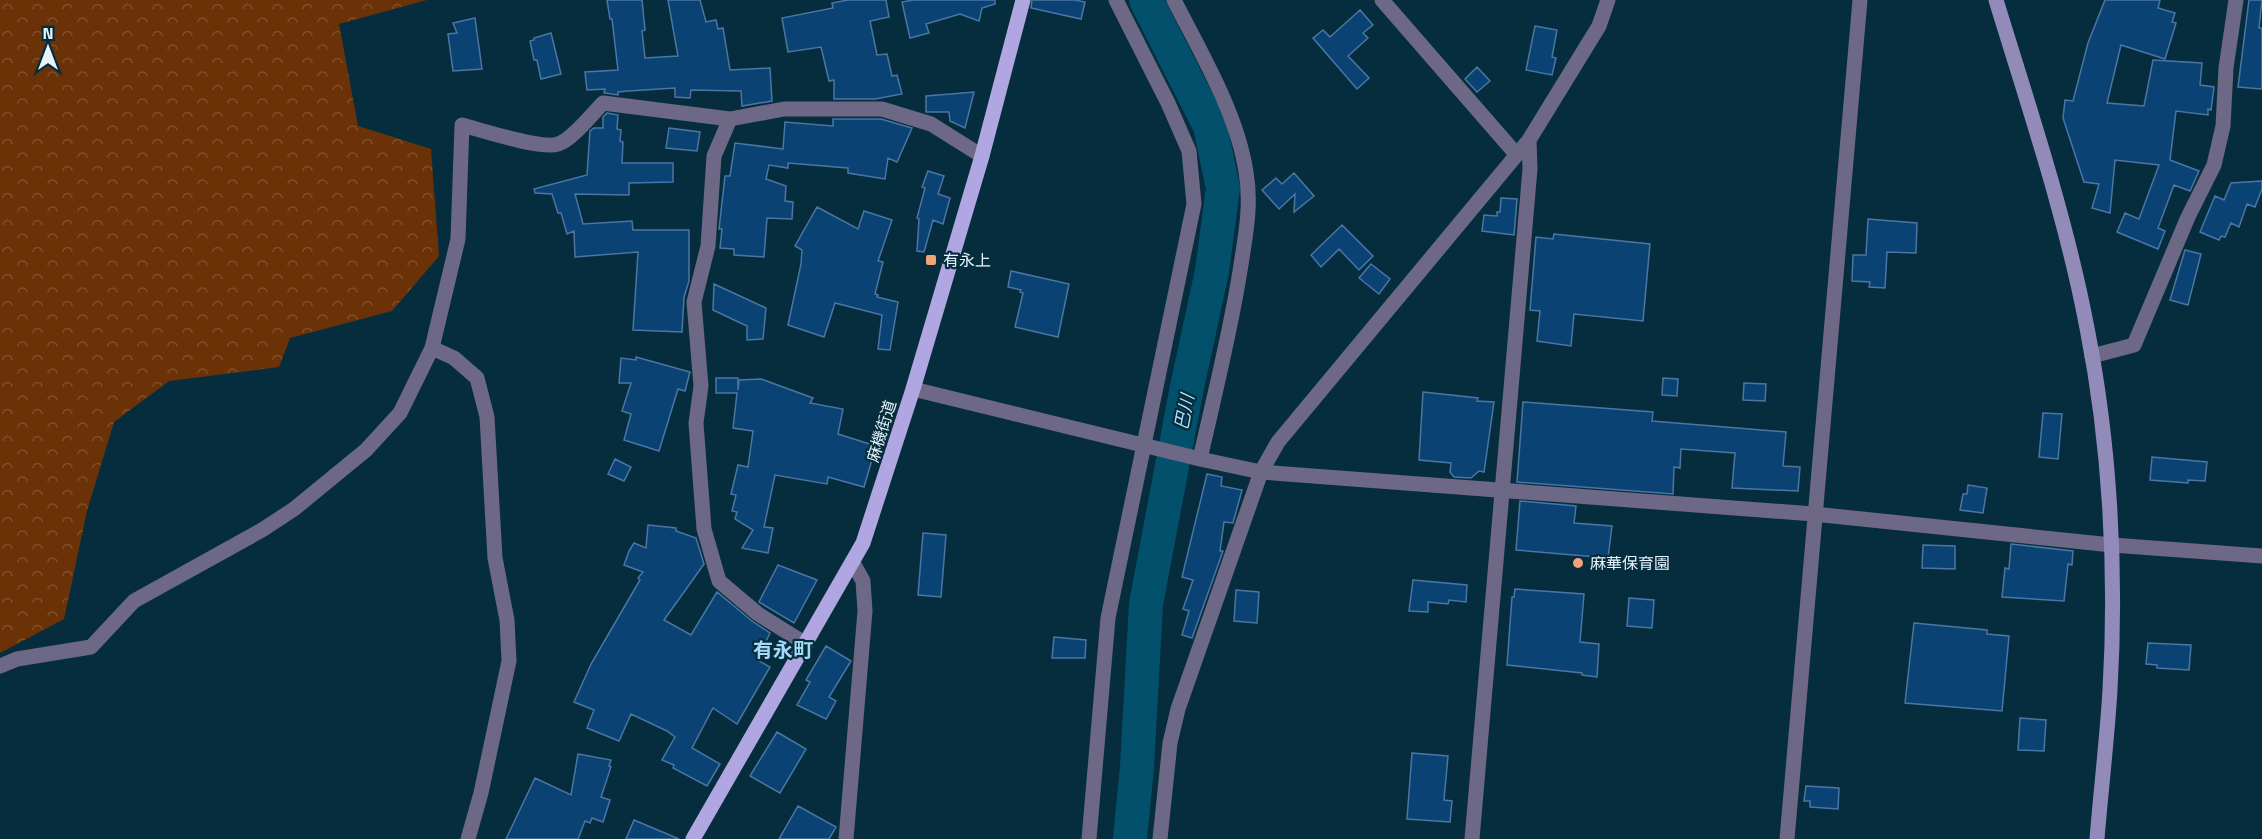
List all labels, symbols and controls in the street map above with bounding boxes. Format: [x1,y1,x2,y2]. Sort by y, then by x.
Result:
north arrow [18,18,78,78]
text: N [42,21,54,45]
place label: 有永上 [943,248,991,272]
marker: 有永上 [924,253,938,267]
water label: 巴川 [1167,390,1201,432]
street label: 麻機街道 [860,397,902,465]
place label: 麻華保育園 [1590,551,1670,575]
marker: 麻華保育園 [1571,556,1585,570]
district label: 有永町 [753,634,813,665]

